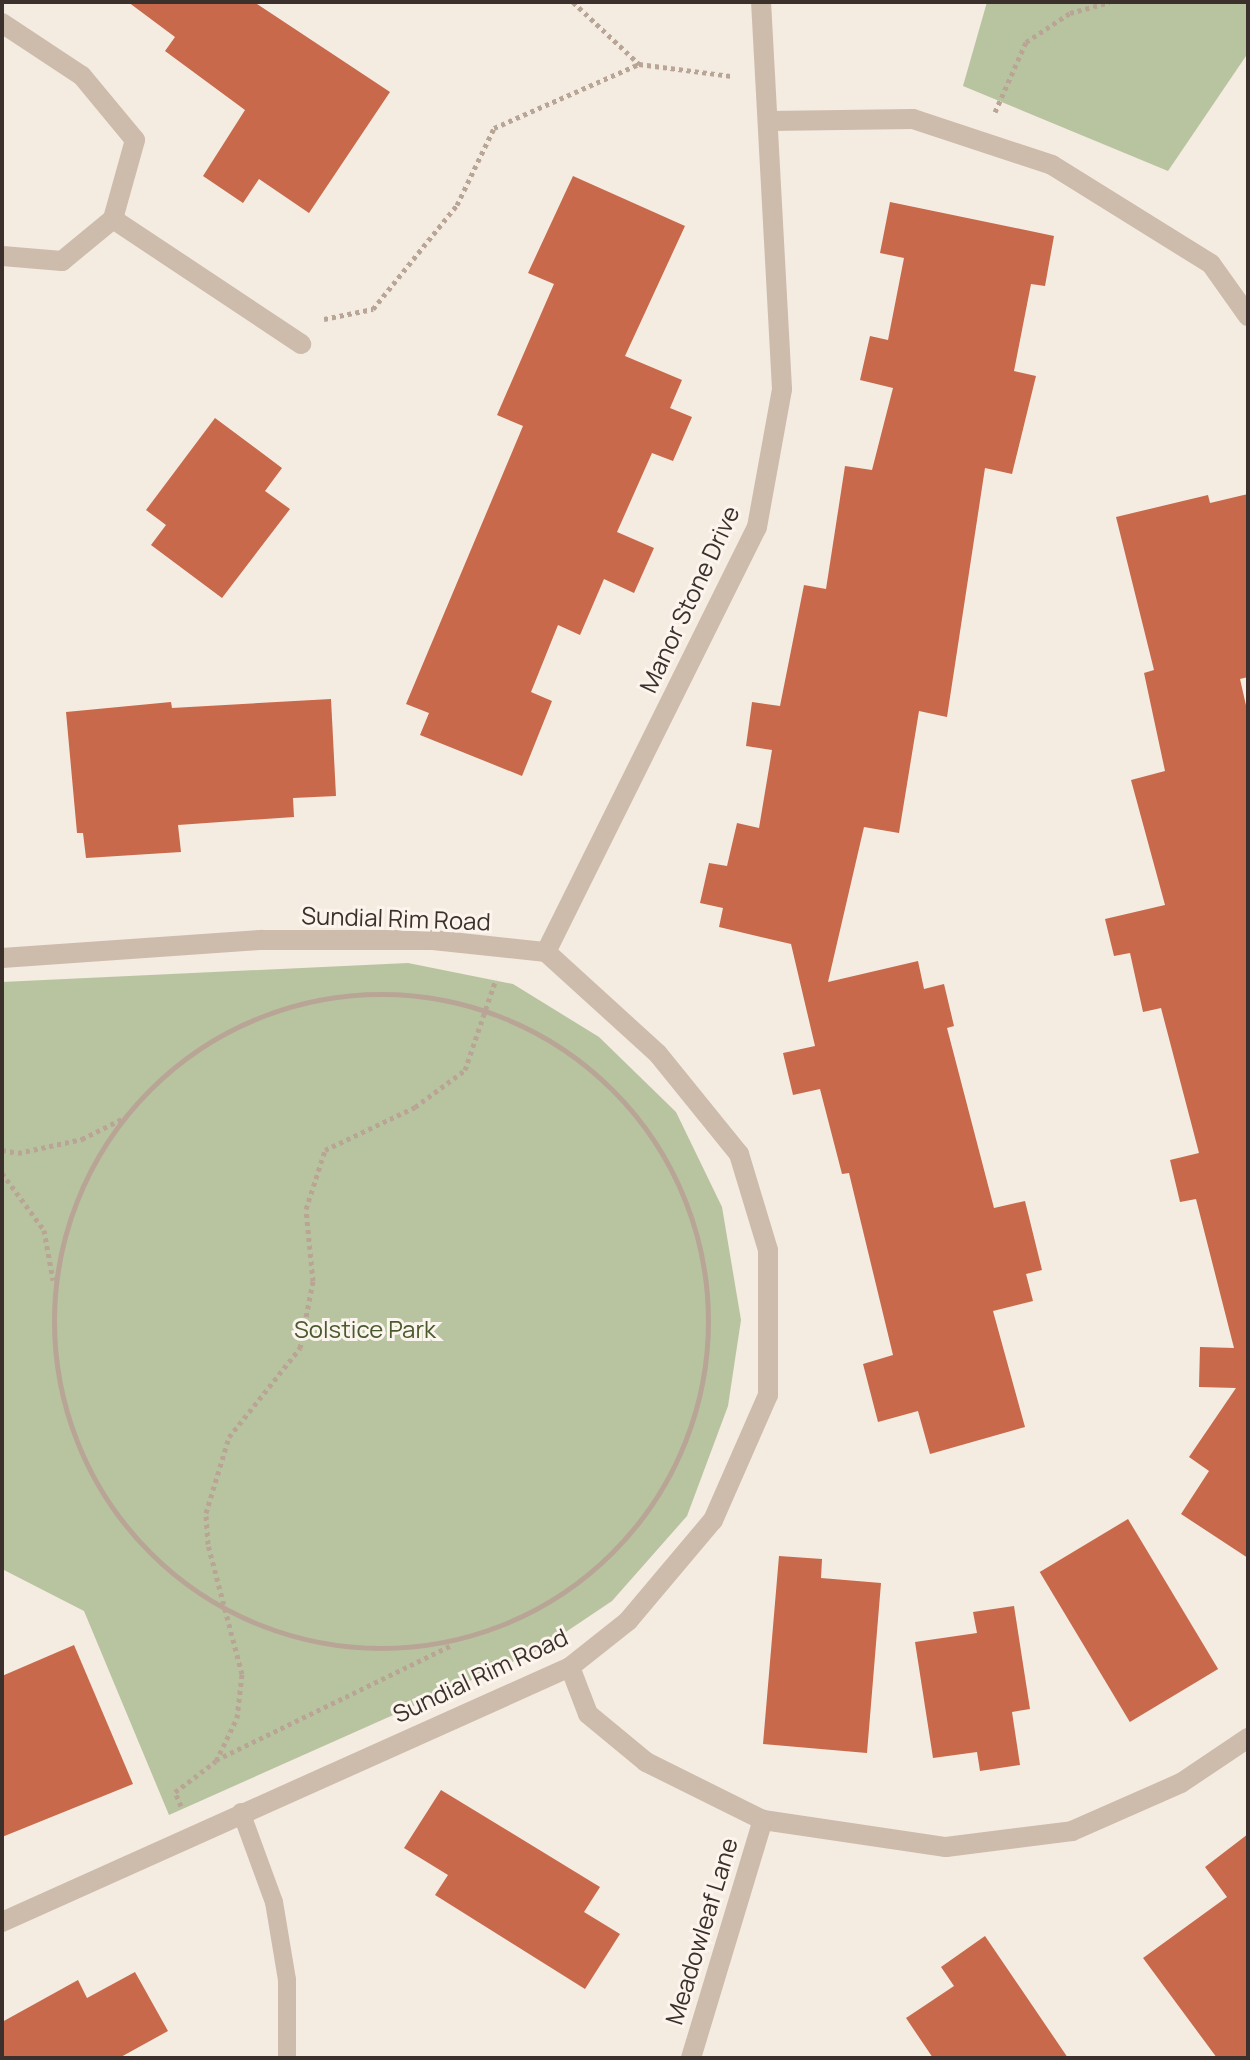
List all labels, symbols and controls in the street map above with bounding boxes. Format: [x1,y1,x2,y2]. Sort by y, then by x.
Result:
street label: Manor Stone Drive [633,501,745,697]
street label: Sundial Rim Road [301,900,491,936]
park label: Solstice Park [294,1315,436,1343]
street label: Sundial Rim Road [388,1622,572,1728]
street label: Meadowleaf Lane [659,1834,743,2028]

